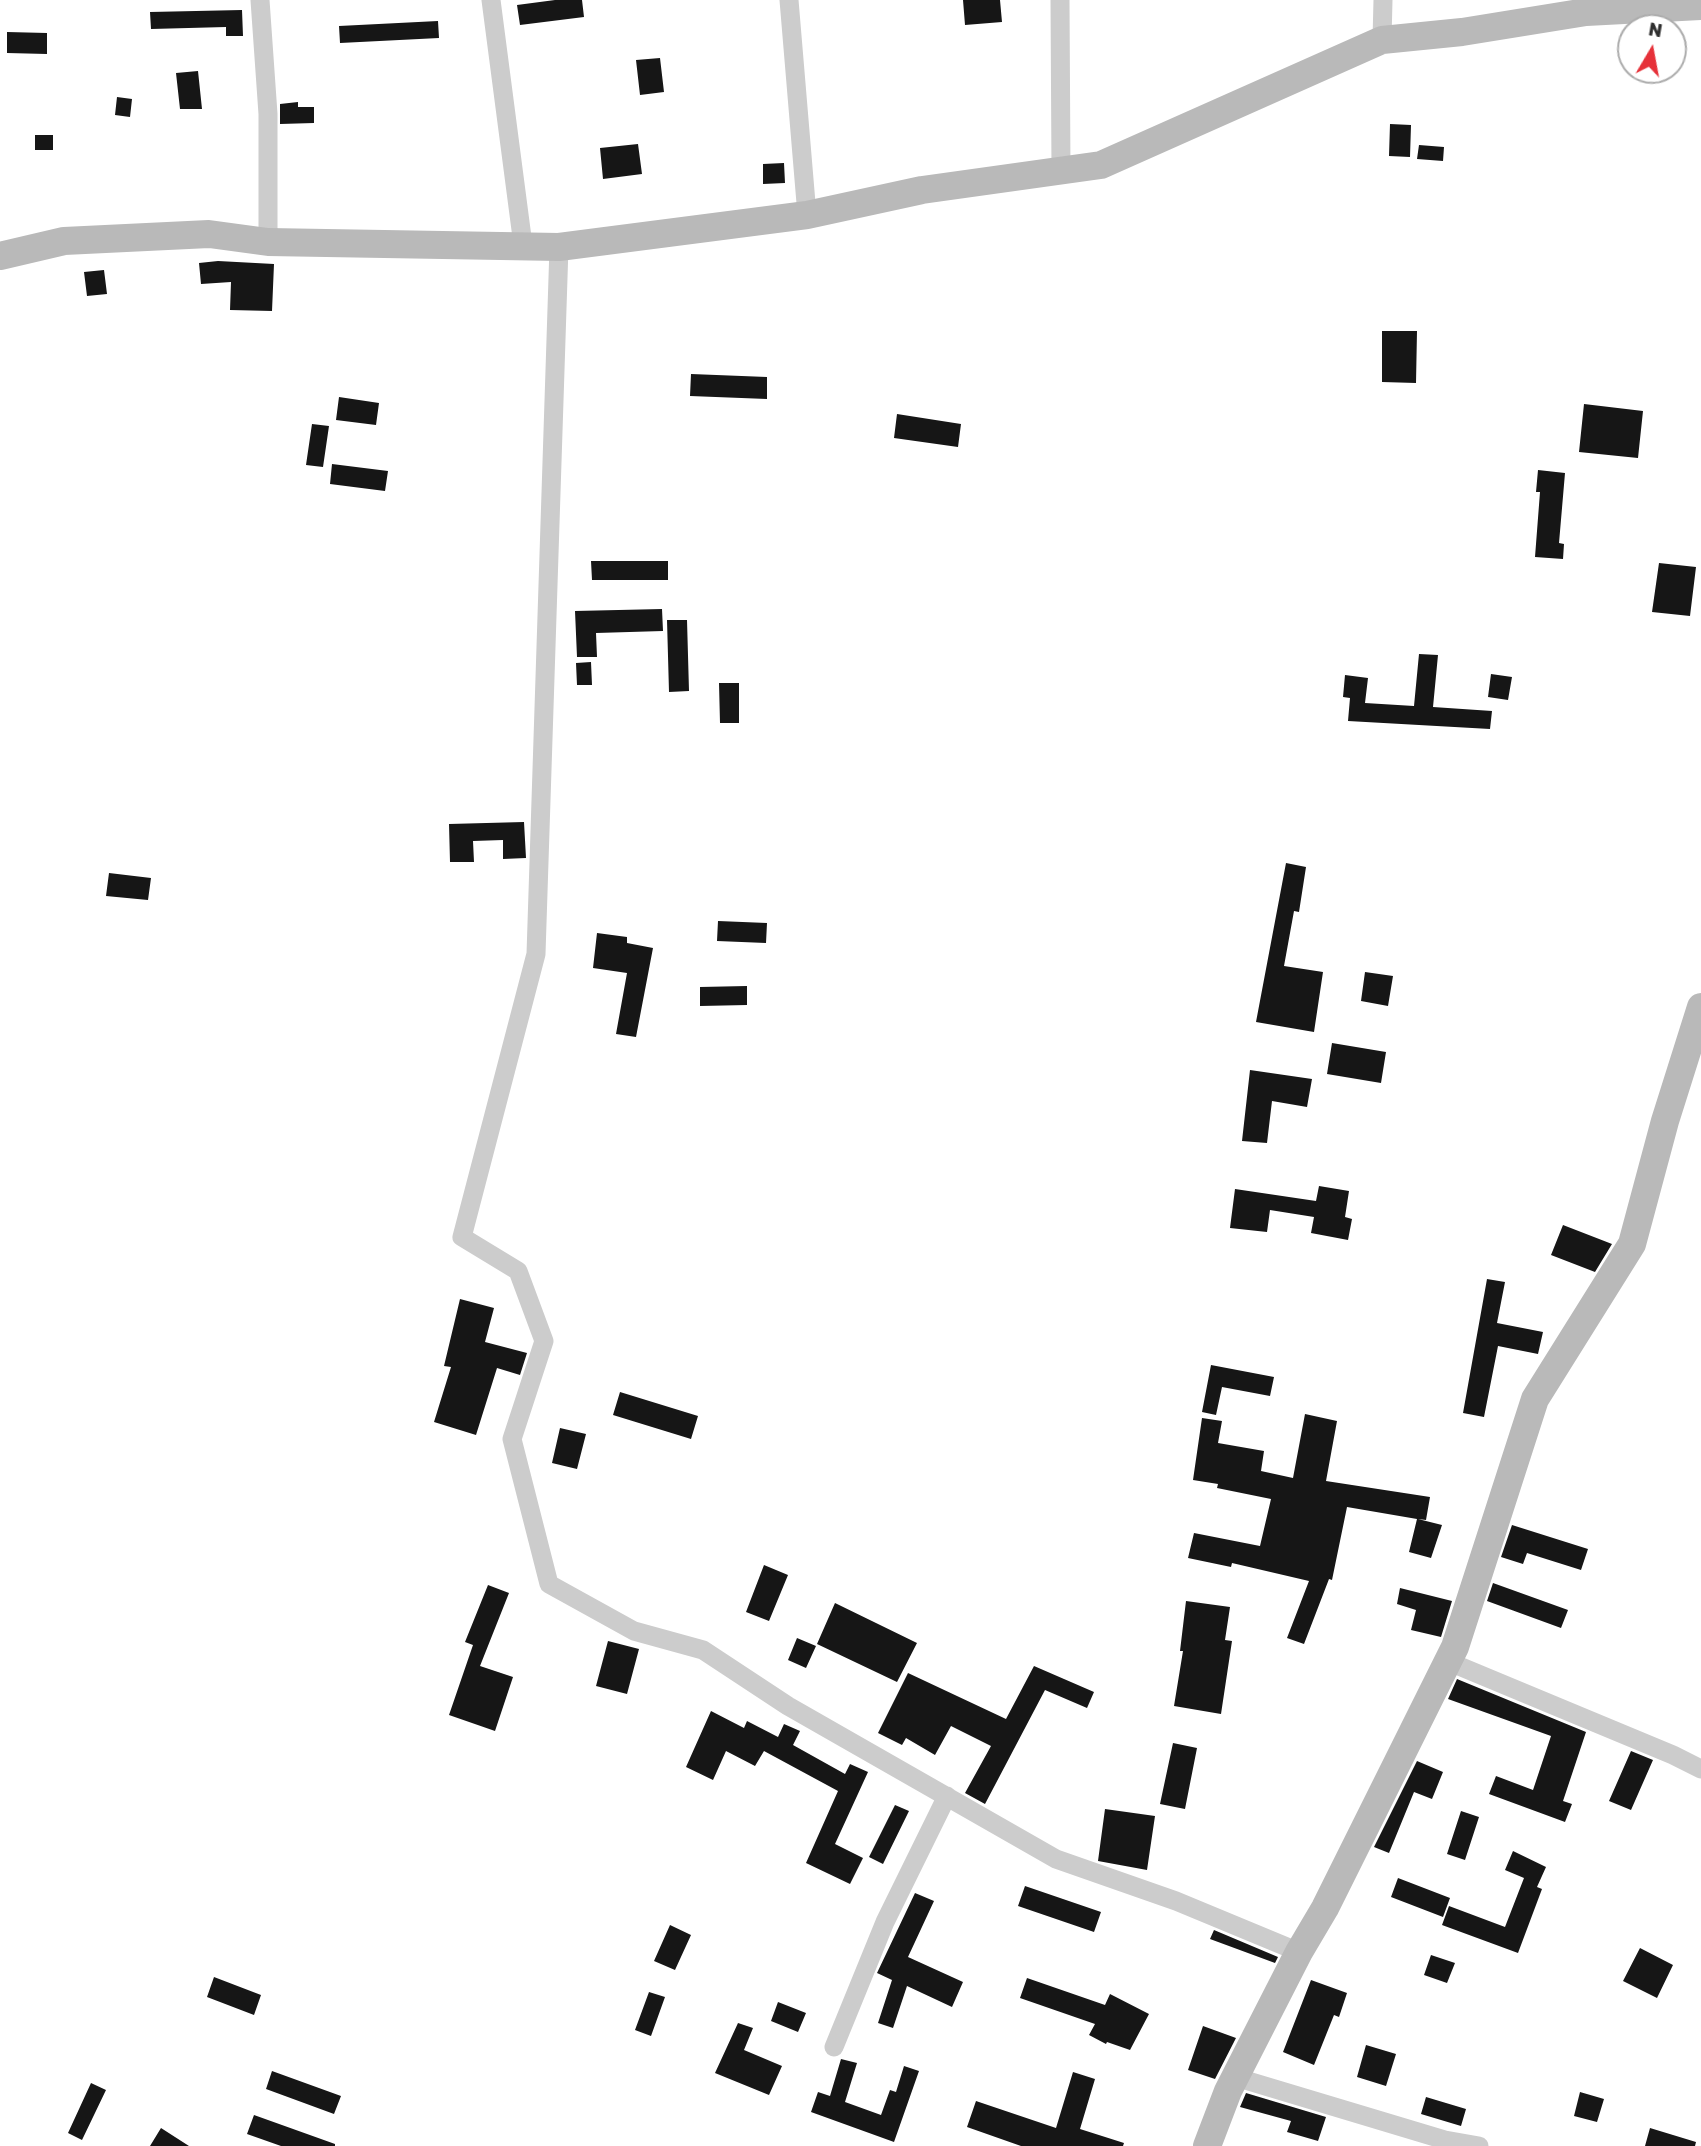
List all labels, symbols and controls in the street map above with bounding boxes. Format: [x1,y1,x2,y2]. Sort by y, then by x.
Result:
north arrow [1617,14,1687,84]
text: N [1647,17,1664,42]

